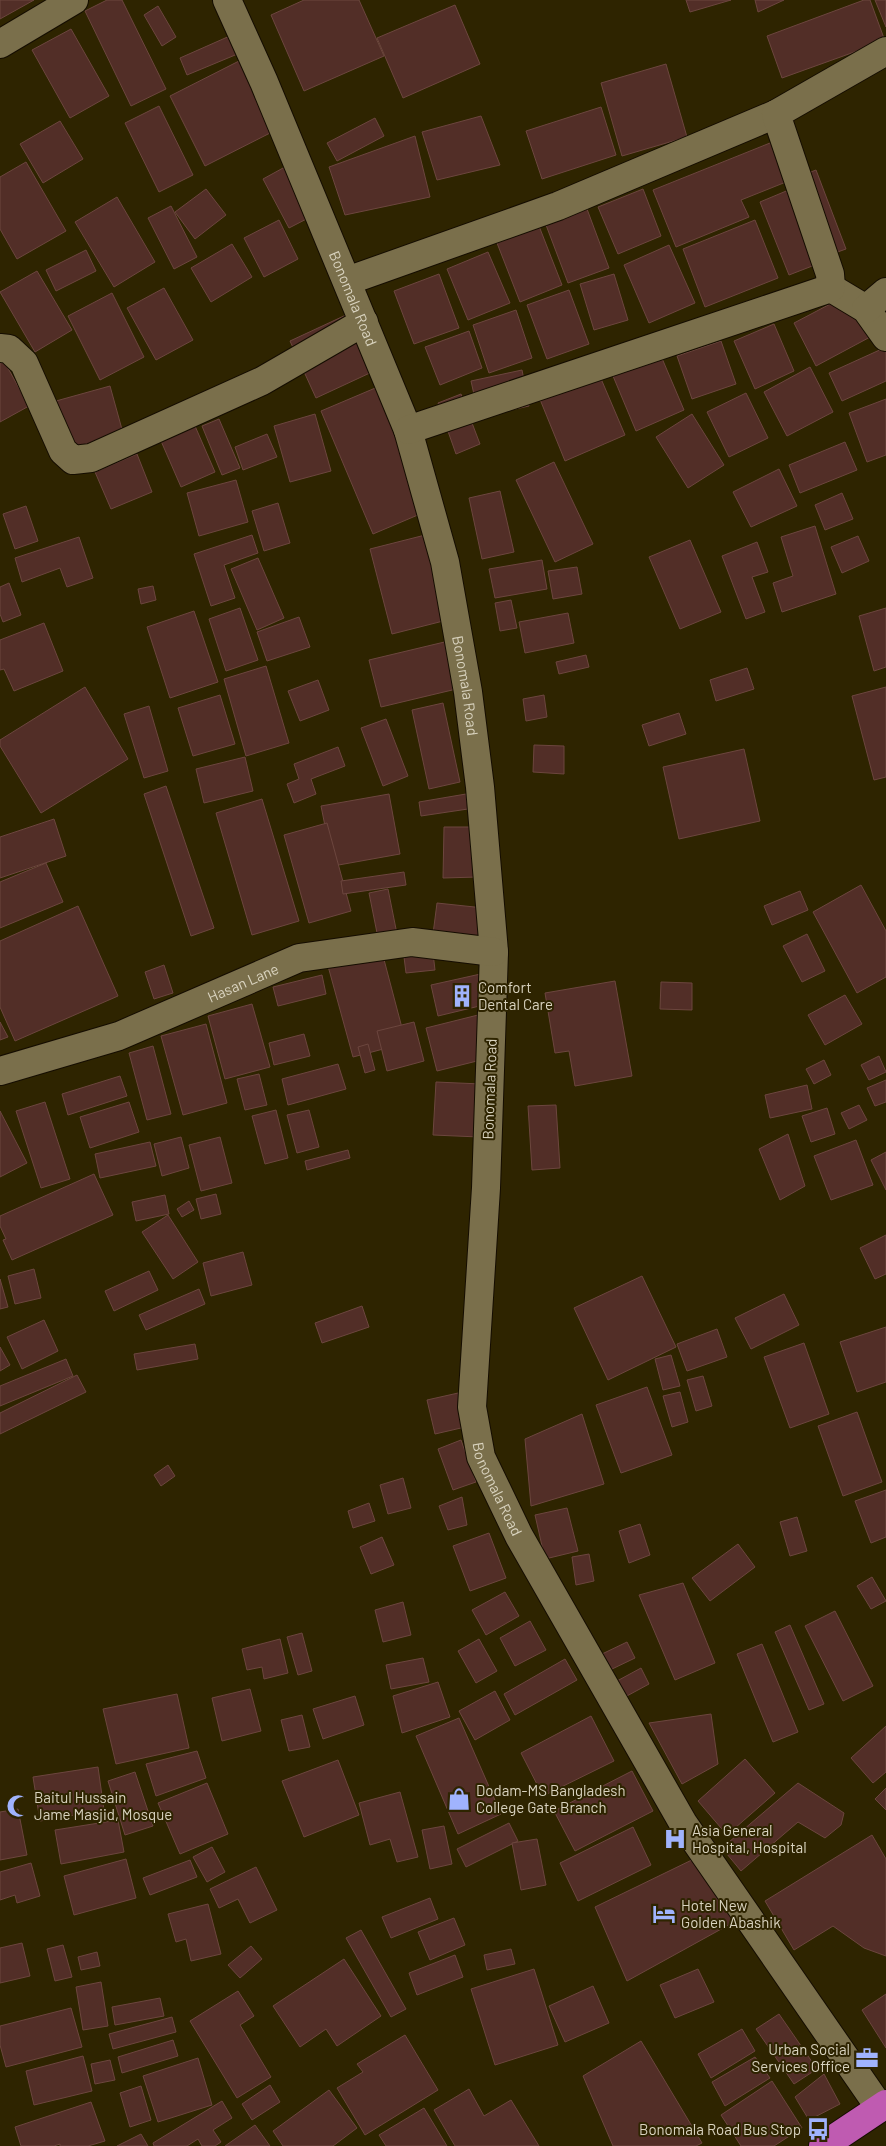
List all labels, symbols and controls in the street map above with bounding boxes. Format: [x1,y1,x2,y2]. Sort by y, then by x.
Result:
street label: Bonomala Road [326,248,381,348]
street label: Bonomala Road [449,634,482,737]
street label: Hasan Lane [205,959,281,1006]
place label: Comfort Dental Care [478,978,553,1013]
building icon: Comfort Dental Care [449,983,475,1009]
street label: Bonomala Road [478,1038,500,1140]
street label: Bonomala Road [469,1441,526,1539]
place label: Dodam-MS Bangladesh College Gate Branch [476,1781,626,1816]
shop icon: Dodam-MS Bangladesh College Gate Branch [446,1786,472,1812]
place label: Baitul Hussain Jame Masjid, Mosque [34,1788,172,1823]
mosque icon: Baitul Hussain Jame Masjid, Mosque [5,1793,31,1819]
place label: Asia General Hospital, Hospital [692,1821,807,1856]
hospital icon: Asia General Hospital, Hospital [662,1826,688,1852]
place label: Hotel New Golden Abashik [681,1896,781,1931]
hotel icon: Hotel New Golden Abashik [651,1901,677,1927]
place label: Urban Social Services Office [751,2040,850,2075]
office icon: Urban Social Services Office [854,2045,880,2071]
bus stop icon: Bonomala Road Bus Stop [805,2116,831,2142]
place label: Bonomala Road Bus Stop [639,2120,801,2138]

